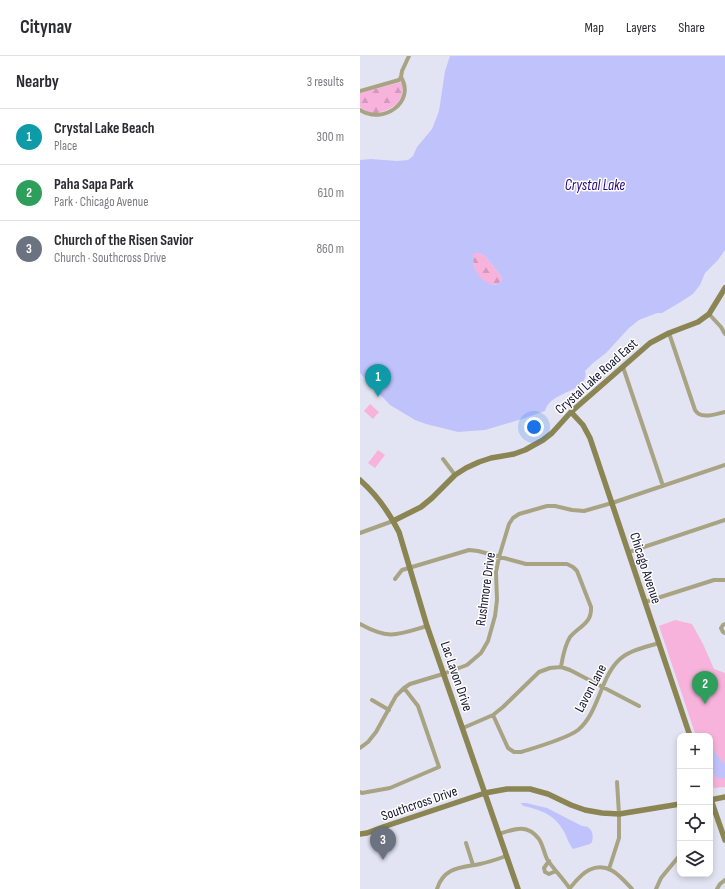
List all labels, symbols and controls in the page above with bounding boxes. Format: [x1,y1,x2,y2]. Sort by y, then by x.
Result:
text: Citynav [20,16,72,39]
text: Map [584,19,604,36]
text: Layers [626,19,656,36]
text: Share [678,19,705,36]
text: Nearby [16,72,59,92]
text: 3 results [307,74,344,90]
text: Crystal Lake Beach [54,119,154,138]
text: 1 [26,129,32,145]
text: 300 m [317,129,344,145]
text: Place [54,138,77,154]
text: Paha Sapa Park [54,175,133,194]
water label: Crystal Lake [565,176,625,195]
text: 2 [26,185,32,201]
text: 610 m [318,185,344,201]
text: Park · Chicago Avenue [54,194,148,210]
text: Church of the Risen Savior [54,231,193,250]
text: 3 [26,241,32,257]
text: 860 m [316,241,344,257]
text: Church · Southcross Drive [54,250,166,266]
street label: Crystal Lake Road East [552,335,641,418]
pin: 1 [365,364,391,397]
your location [524,417,544,437]
street label: Chicago Avenue [626,530,665,606]
street label: Rushmore Drive [472,551,499,627]
street label: Lac Lavon Drive [437,639,476,713]
street label: Lavon Lane [571,661,610,715]
pin: 2 [692,671,718,704]
map controls [677,733,713,877]
button: + [677,733,713,769]
button: − [677,769,713,805]
street label: Southcross Drive [379,782,460,824]
button: locate [677,805,713,841]
pin: 3 [370,827,396,860]
button: layers [677,841,713,877]

